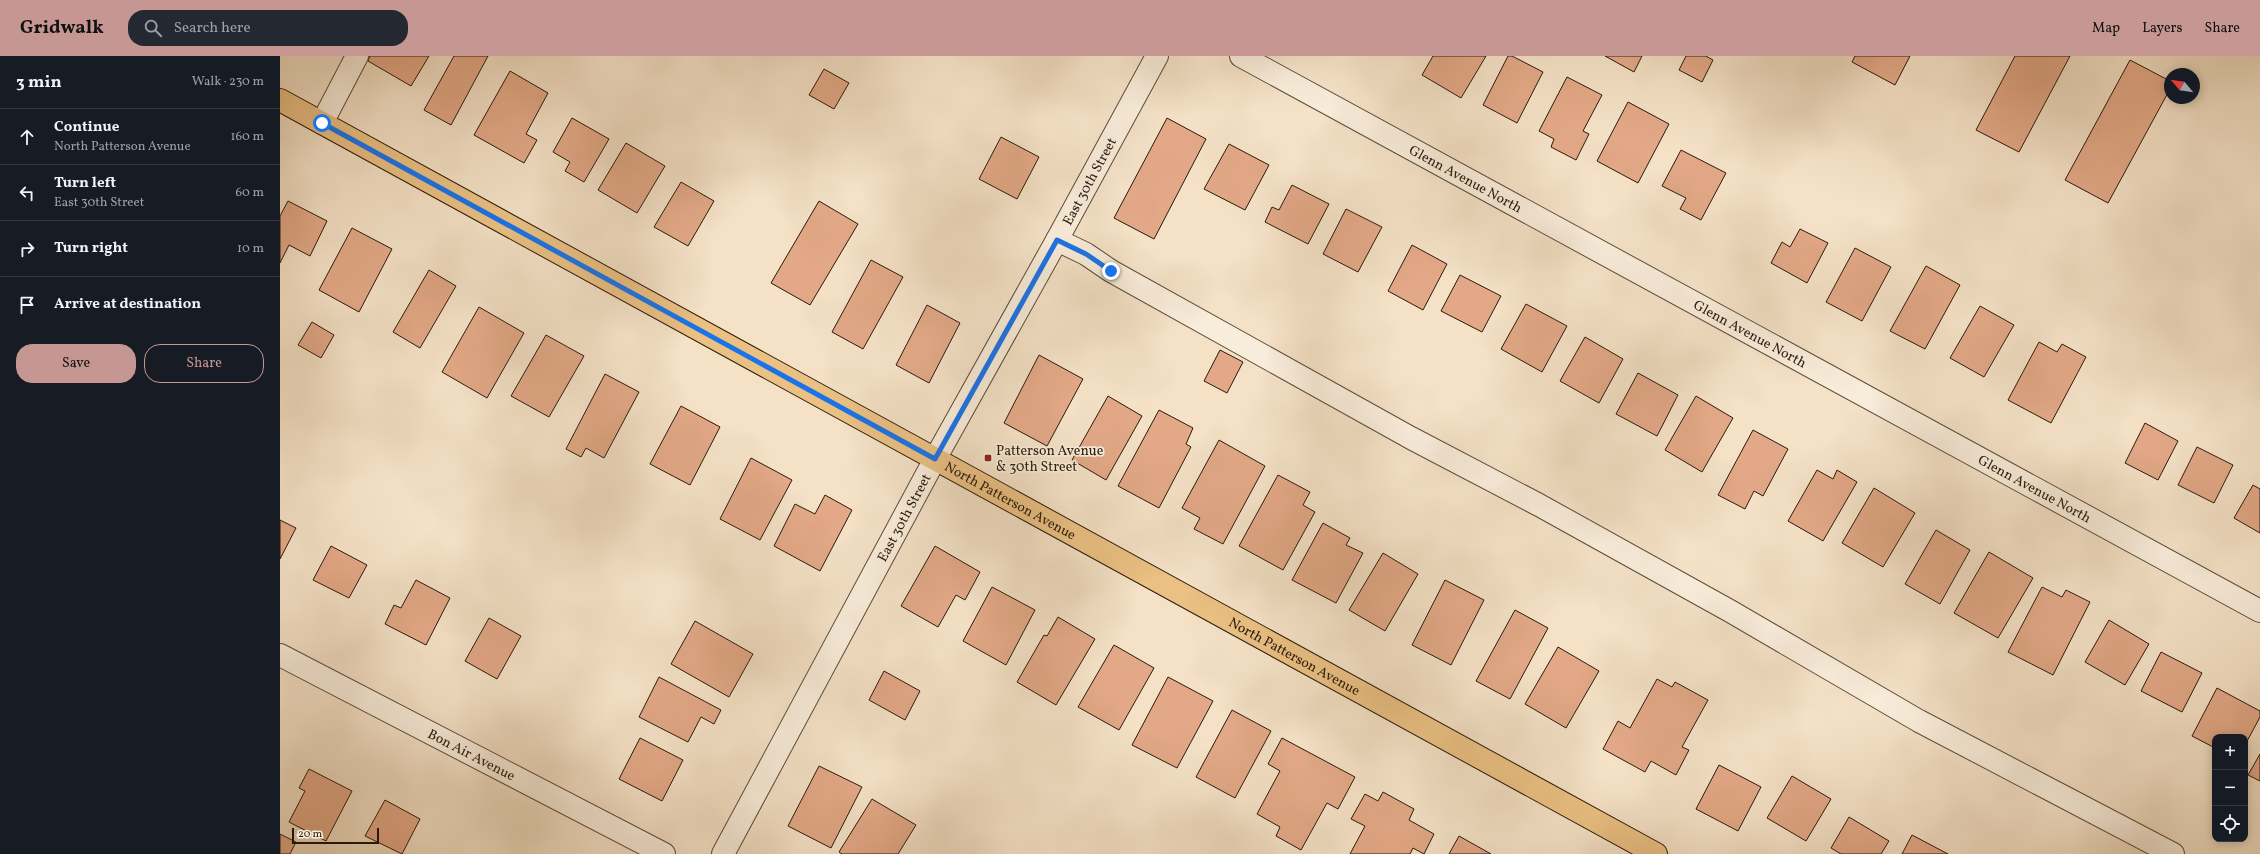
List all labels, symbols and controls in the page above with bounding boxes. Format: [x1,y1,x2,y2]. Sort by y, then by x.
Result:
search box [128,10,408,46]
text: Gridwalk [20,15,104,41]
icon: search [142,17,164,39]
text: Search here [174,18,251,39]
text: Map [2092,19,2120,38]
text: Layers [2142,19,2182,38]
text: Share [2204,19,2240,38]
north arrow [2164,68,2200,104]
text: 3 min [16,71,62,94]
text: Walk · 230 m [192,73,264,91]
route start [313,114,331,132]
text: Continue [54,117,119,138]
icon: ahead [16,126,38,148]
text: 160 m [230,128,264,146]
street label: East 30th Street [1059,134,1122,229]
text: North Patterson Avenue [54,138,191,156]
street label: Glenn Avenue North [1405,141,1525,218]
text: Turn left [54,173,116,194]
icon: left [16,182,38,204]
text: 60 m [236,184,264,202]
text: East 30th Street [54,194,144,212]
icon: right [16,238,38,260]
text: Turn right [54,238,128,259]
text: 10 m [237,240,264,258]
route end [1102,262,1120,280]
icon: arrive [16,294,38,316]
text: Arrive at destination [54,294,201,315]
street label: Glenn Avenue North [1690,296,1810,373]
button: Save [16,344,136,383]
button: Share [144,344,264,383]
place label: Patterson Avenue & 30th Street [996,442,1104,477]
street label: Glenn Avenue North [1974,451,2094,528]
marker: Patterson Avenue & 30th Street [983,453,993,463]
street label: North Patterson Avenue [941,458,1079,546]
street label: East 30th Street [874,471,936,565]
street label: North Patterson Avenue [1225,614,1363,701]
street label: Bon Air Avenue [424,725,518,786]
map controls [2212,734,2248,842]
button: + [2212,734,2248,770]
button: − [2212,770,2248,806]
button: locate [2212,806,2248,842]
scale bar [292,826,379,845]
text: 20 m [298,827,322,842]

